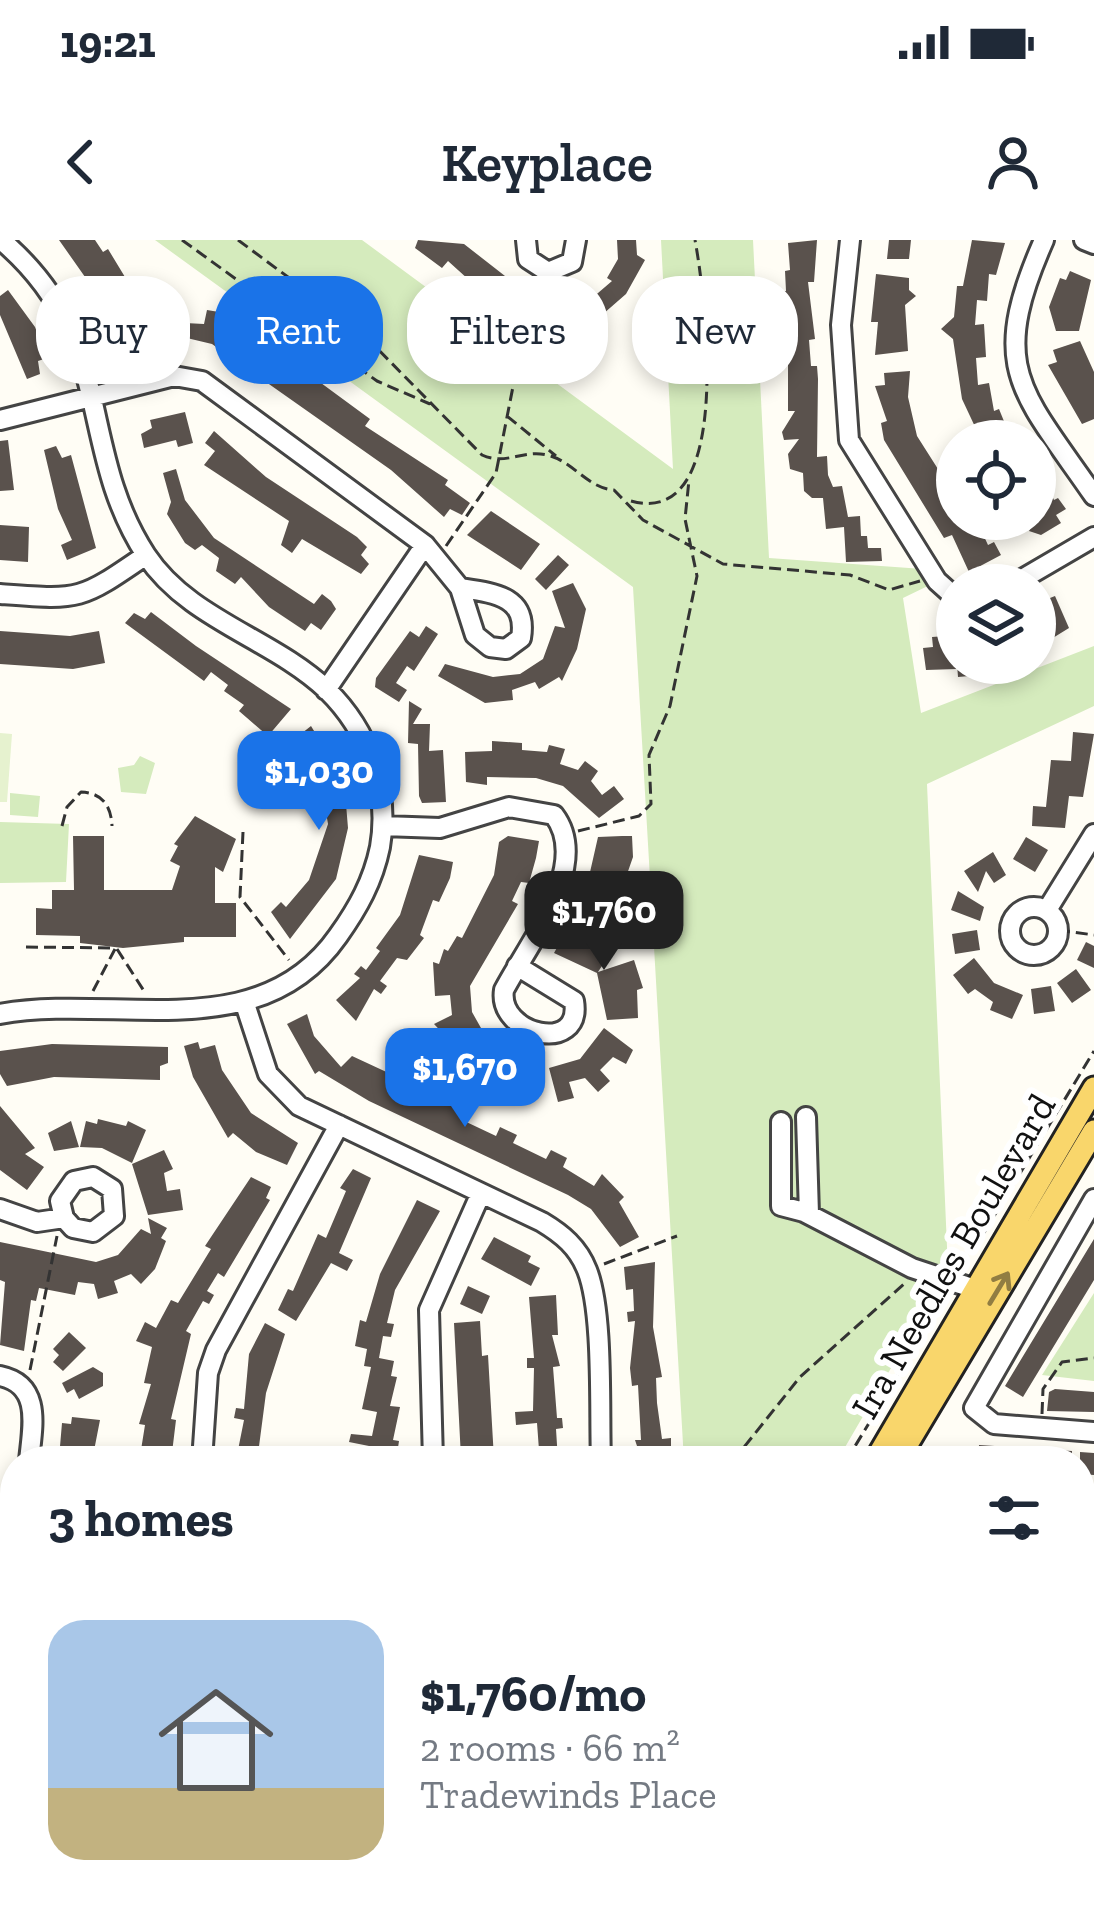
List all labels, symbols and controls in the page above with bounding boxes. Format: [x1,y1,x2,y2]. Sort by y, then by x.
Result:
text: 19:21 [60,15,156,69]
icon: back [48,129,114,195]
icon: person [980,129,1046,195]
text: Keyplace [441,130,653,195]
chip: Buy [36,276,190,384]
chip: Rent [214,276,383,384]
chip: Filters [407,276,608,384]
chip: New [632,276,798,384]
map controls [936,420,1056,684]
button: locate [936,420,1056,540]
button: layers [936,564,1056,684]
pin: $1,030 [221,731,417,833]
text: $1,030 [264,746,374,793]
pin: $1,760 [506,871,702,973]
text: $1,760 [551,886,657,933]
pin: $1,670 [367,1028,563,1130]
text: $1,670 [412,1043,518,1090]
street label: Ira Needles Boulevard [841,1085,1065,1427]
one-way arrow [987,1272,1011,1306]
icon: filters [981,1485,1047,1551]
text: 3 homes [48,1488,234,1549]
text: $1,760/mo [420,1663,646,1724]
icon: home [144,1668,288,1812]
text: 2 rooms · 66 m² [420,1724,680,1771]
text: Tradewinds Place [420,1771,717,1818]

